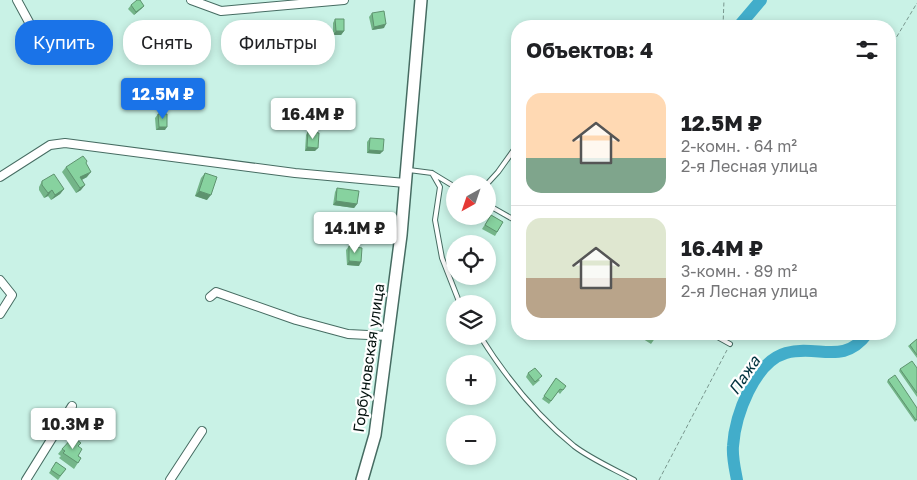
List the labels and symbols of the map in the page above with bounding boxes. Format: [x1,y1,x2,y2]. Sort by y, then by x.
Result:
pin: 12.5M ₽ [117,78,209,120]
pin: 16.4M ₽ [267,98,359,140]
north arrow [446,175,496,225]
pin: 14.1M ₽ [309,212,401,254]
street label: Горбуновская улица [349,282,387,433]
water label: Пажа [724,351,765,398]
pin: 10.3M ₽ [27,408,119,450]

